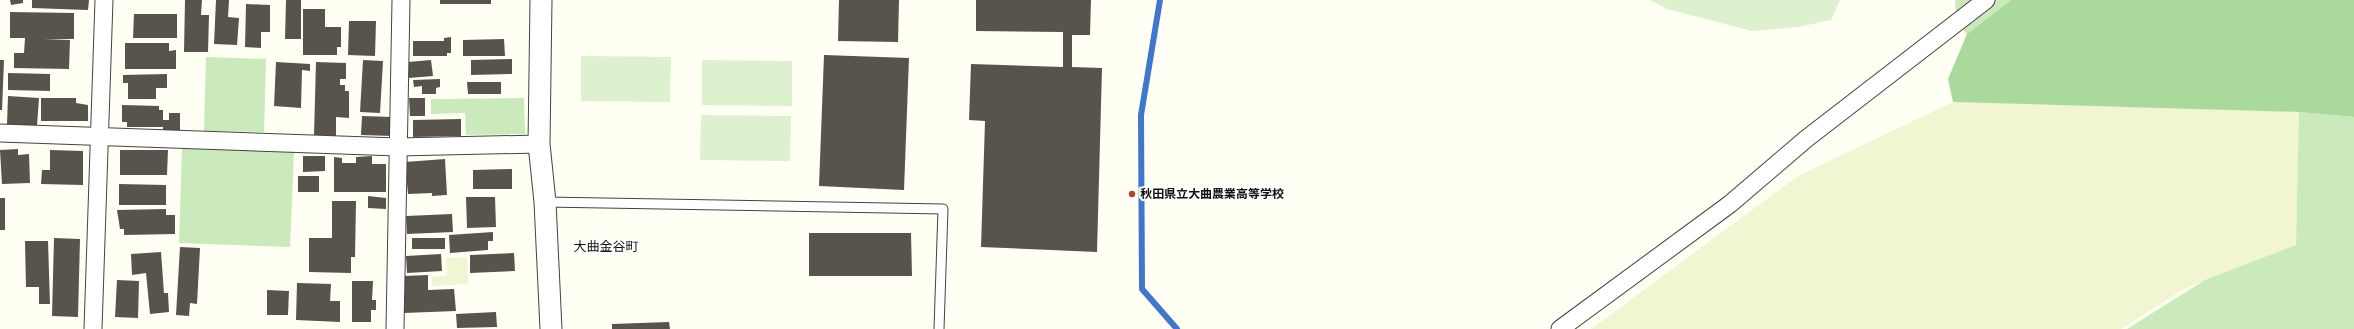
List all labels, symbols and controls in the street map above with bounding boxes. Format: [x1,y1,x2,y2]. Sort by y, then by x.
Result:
place label: 秋田県立大曲農業高等学校 [1140,187,1284,201]
marker: 秋田県立大曲農業高等学校 [1127,189,1137,199]
district label: 大曲金谷町 [573,239,639,254]

